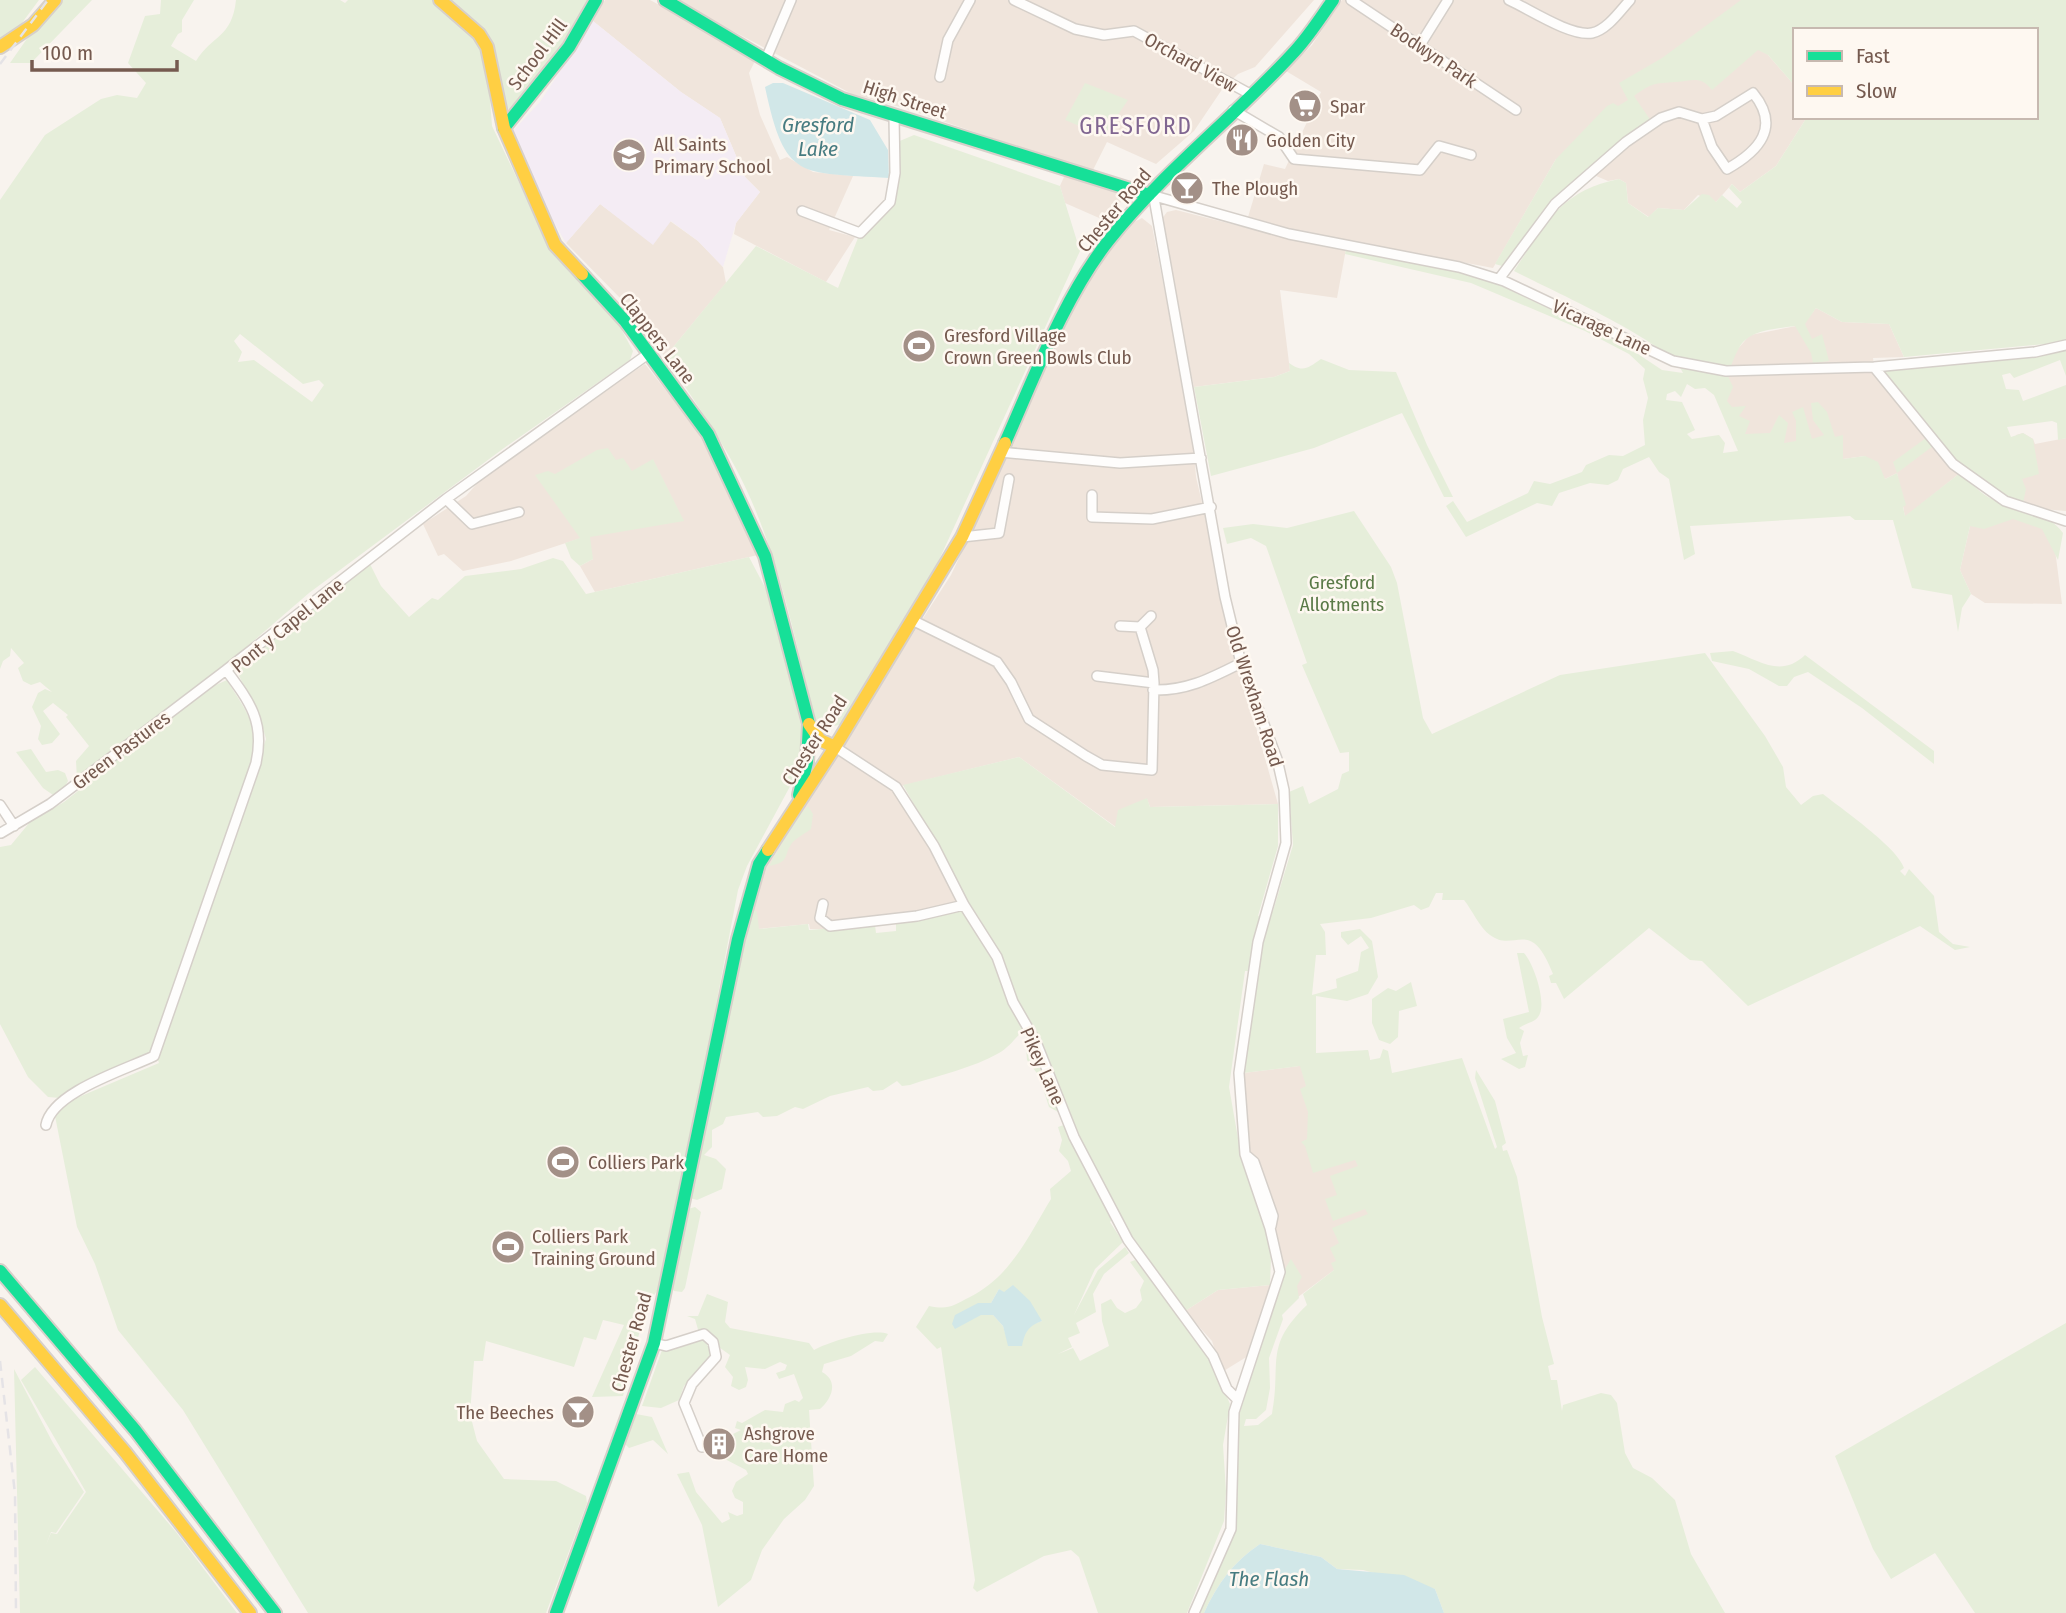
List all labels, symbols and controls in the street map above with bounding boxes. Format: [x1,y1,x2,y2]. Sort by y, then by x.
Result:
street label: School Hill [503,14,572,95]
street label: Bodwyn Park [1386,18,1482,93]
scale bar [32,28,177,72]
street label: Orchard View [1140,28,1242,98]
legend [1793,28,2038,119]
text: 100 m [42,40,93,66]
text: Fast [1856,43,1890,69]
street label: High Street [860,75,950,124]
text: Slow [1856,78,1897,104]
supermarket icon: Spar [1286,87,1324,125]
place label: Spar [1330,95,1366,118]
water label: Gresford Lake [782,112,854,162]
district label: GRESFORD [1079,112,1193,140]
restaurant icon: Golden City [1223,121,1261,159]
place label: Golden City [1266,129,1355,152]
place label: All Saints Primary School [654,133,771,178]
school or university icon: All Saints Primary School [610,136,648,174]
street label: Chester Road [1073,164,1156,257]
bar icon: The Plough [1168,169,1206,207]
place label: The Plough [1212,177,1298,200]
street label: Clappers Lane [615,288,700,388]
street label: Vicarage Lane [1549,295,1655,360]
place label: Gresford Village Crown Green Bowls Club [944,324,1132,369]
sports icon: Gresford Village Crown Green Bowls Club [900,327,938,365]
park label: Gresford Allotments [1300,571,1384,616]
street label: Pont y Capel Lane [227,573,348,678]
street label: Old Wrexham Road [1221,623,1288,770]
street label: Chester Road [777,691,852,790]
street label: Green Pastures [68,706,175,795]
street label: Pikey Lane [1015,1024,1070,1109]
sports icon: Colliers Park [544,1143,582,1181]
place label: Colliers Park [588,1151,684,1174]
place label: Colliers Park Training Ground [532,1225,656,1270]
sports icon: Colliers Park Training Ground [489,1228,527,1266]
street label: Chester Road [606,1290,657,1395]
bar icon: The Beeches [559,1393,597,1431]
place label: The Beeches [457,1401,554,1424]
place label: Ashgrove Care Home [744,1422,828,1467]
building icon: Ashgrove Care Home [700,1425,738,1463]
water label: The Flash [1229,1566,1309,1592]

